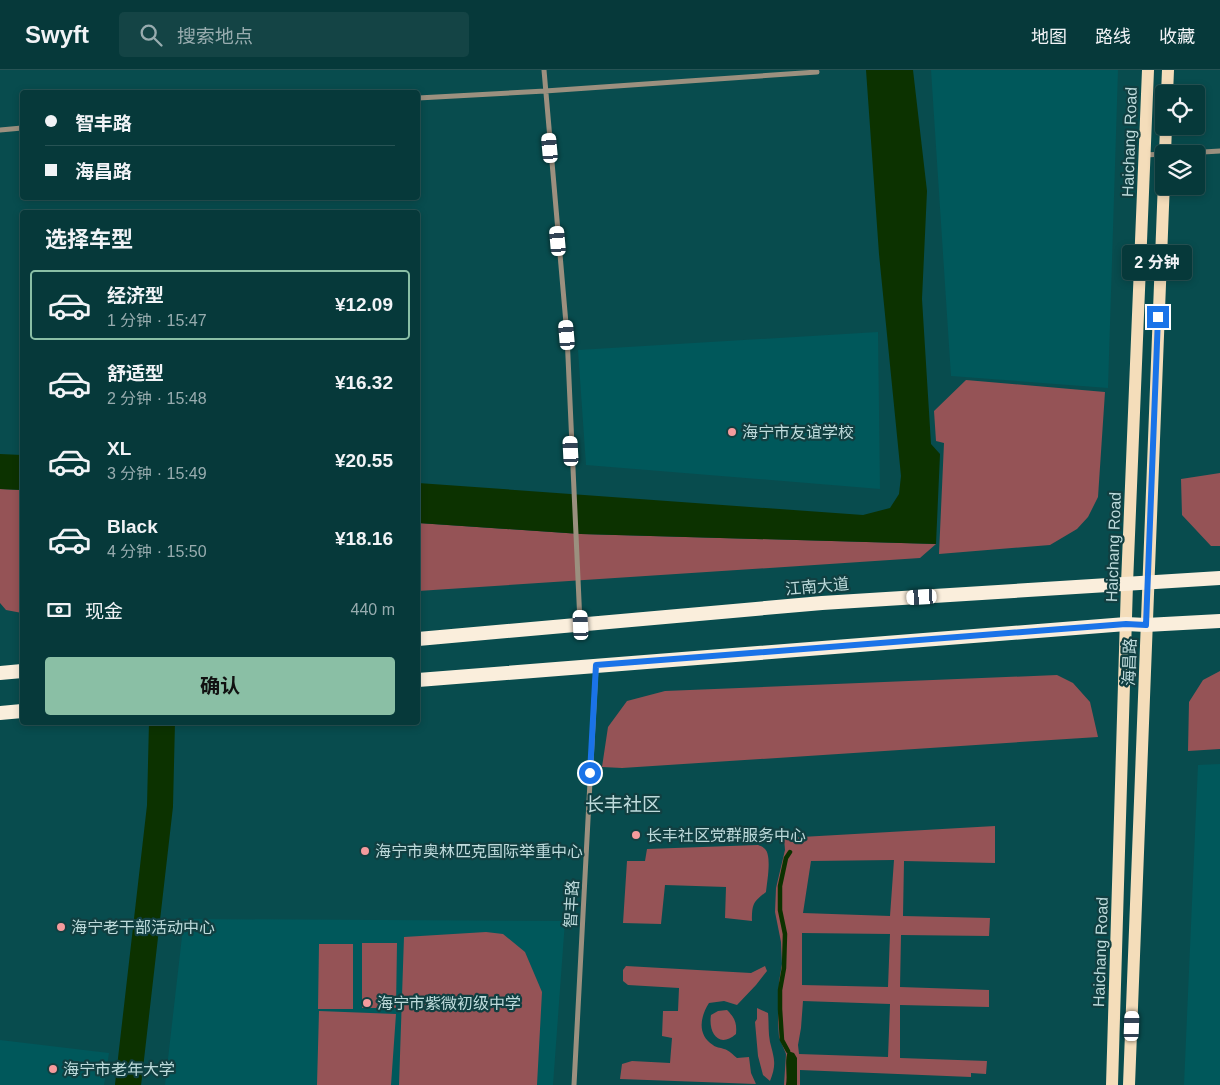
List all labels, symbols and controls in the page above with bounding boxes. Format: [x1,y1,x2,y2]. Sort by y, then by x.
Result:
search box [119,12,469,57]
text: Swyft [25,21,89,48]
icon: search [137,21,165,49]
text: 搜索地点 [177,26,253,47]
text: 地图 [1031,27,1067,47]
text: 路线 [1095,27,1131,47]
text: 收藏 [1159,27,1195,47]
map controls [1155,85,1205,195]
button: locate [1155,85,1205,135]
street label: Haichang Road [1119,87,1140,197]
text: 智丰路 [75,113,132,134]
car [541,132,558,164]
button: layers [1155,145,1205,195]
text: 海昌路 [75,161,132,182]
car [549,225,566,257]
text: 选择车型 [45,227,133,252]
callout: 2 分钟 [1123,244,1193,280]
text: 2 分钟 [1134,254,1180,271]
icon: car [47,283,92,328]
text: 经济型 [107,285,164,306]
text: ¥12.09 [335,294,393,315]
route end [1147,306,1169,328]
text: 1 分钟 · 15:47 [107,312,207,329]
car [558,319,575,351]
icon: car [47,361,92,406]
text: 舒适型 [107,363,164,384]
text: ¥16.32 [335,372,393,393]
text: 2 分钟 · 15:48 [107,390,207,407]
place label: 海宁市友谊学校 [742,424,854,441]
marker: 海宁市友谊学校 [726,426,738,438]
car [562,436,579,466]
text: XL [107,438,131,459]
icon: car [47,439,92,484]
text: ¥20.55 [335,450,393,471]
text: 3 分钟 · 15:49 [107,465,207,482]
street label: Haichang Road [1103,492,1124,602]
text: Black [107,516,158,537]
icon: car [47,517,92,562]
text: ¥18.16 [335,528,393,549]
text: 4 分钟 · 15:50 [107,543,207,560]
street label: 江南大道 [784,575,850,598]
car [906,589,937,605]
icon: cash [45,596,73,624]
text: 现金 [85,601,123,622]
text: 440 m [351,601,395,618]
car [572,610,589,640]
street label: 海昌路 [1120,638,1139,686]
button: 确认 [45,657,395,715]
route start [579,762,601,784]
district label: 长丰社区 [585,794,661,815]
place label: 长丰社区党群服务中心 [646,827,806,844]
marker: 长丰社区党群服务中心 [630,829,642,841]
place label: 海宁市奥林匹克国际举重中心 [375,843,583,860]
marker: 海宁市奥林匹克国际举重中心 [359,845,371,857]
street label: 智丰路 [562,880,581,928]
street label: Haichang Road [1090,897,1111,1007]
place label: 海宁老干部活动中心 [71,919,215,936]
marker: 海宁老干部活动中心 [55,921,67,933]
place label: 海宁市紫微初级中学 [377,994,521,1012]
marker: 海宁市紫微初级中学 [361,997,373,1009]
car [1123,1011,1140,1041]
place label: 海宁市老年大学 [63,1061,175,1078]
marker: 海宁市老年大学 [47,1063,59,1075]

